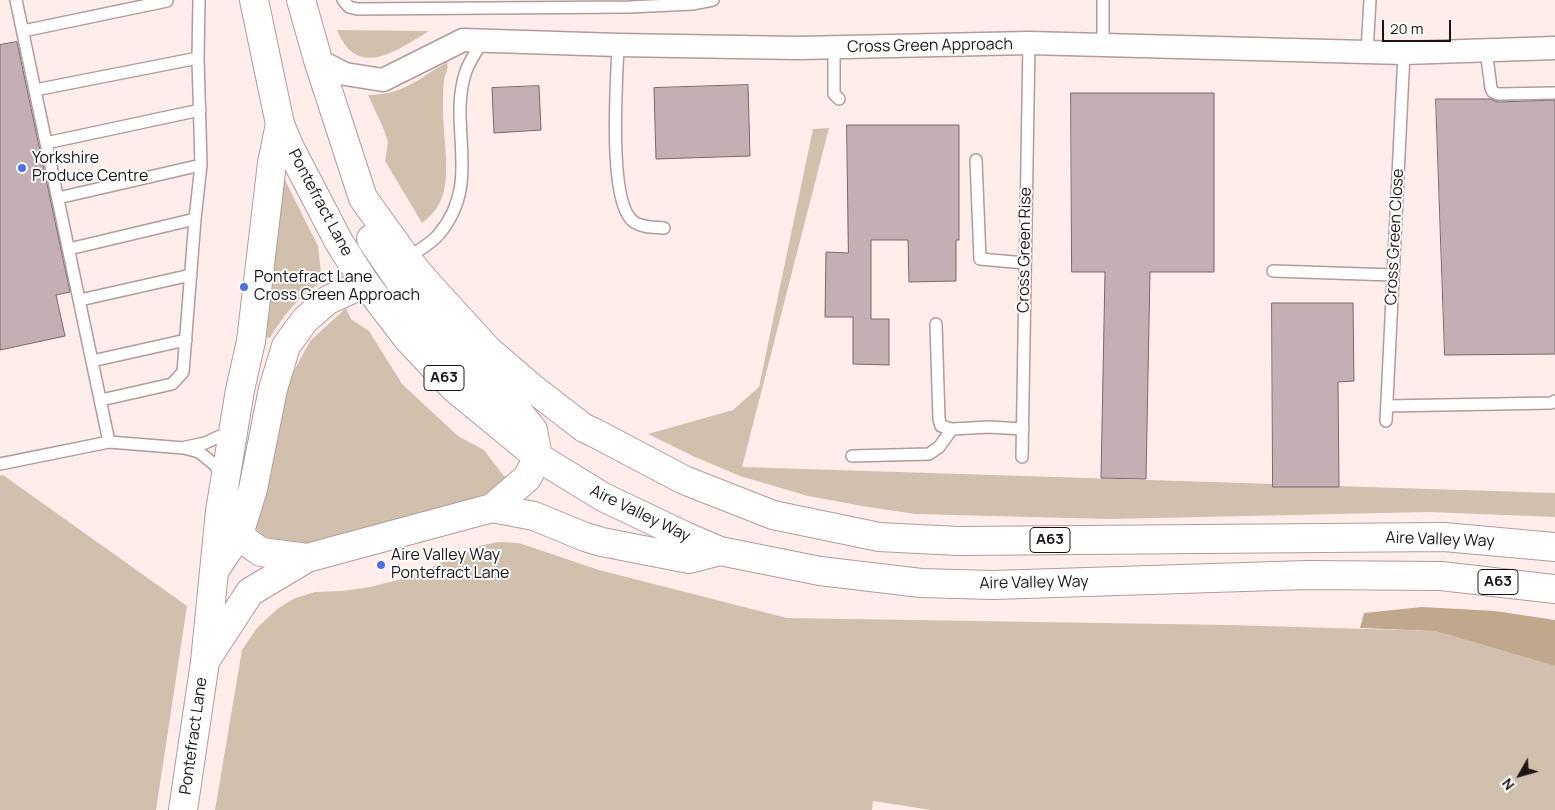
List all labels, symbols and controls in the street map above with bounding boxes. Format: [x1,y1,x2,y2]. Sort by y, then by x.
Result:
scale bar [1385,10,1454,42]
text: 20 m [1390,18,1423,39]
street label: Cross Green Approach [847,35,1013,57]
street label: Pontefract Lane [284,146,356,260]
place label: Yorkshire Produce Centre [32,149,148,187]
marker: Yorkshire Produce Centre [16,162,28,174]
street label: Cross Green Close [1382,168,1408,306]
street label: Cross Green Rise [1014,187,1036,313]
place label: Pontefract Lane Cross Green Approach [254,268,420,306]
marker: Pontefract Lane Cross Green Approach [238,281,250,293]
road number: A63 [424,366,464,390]
street label: Aire Valley Way [587,481,693,547]
road number: A63 [1030,528,1070,552]
street label: Aire Valley Way [1385,528,1495,552]
place label: Aire Valley Way Pontefract Lane [391,546,509,584]
marker: Aire Valley Way Pontefract Lane [375,559,387,571]
road number: A63 [1478,570,1518,594]
street label: Aire Valley Way [979,572,1089,594]
street label: Pontefract Lane [176,676,212,796]
north arrow [1495,750,1545,800]
text: N [1497,775,1518,794]

